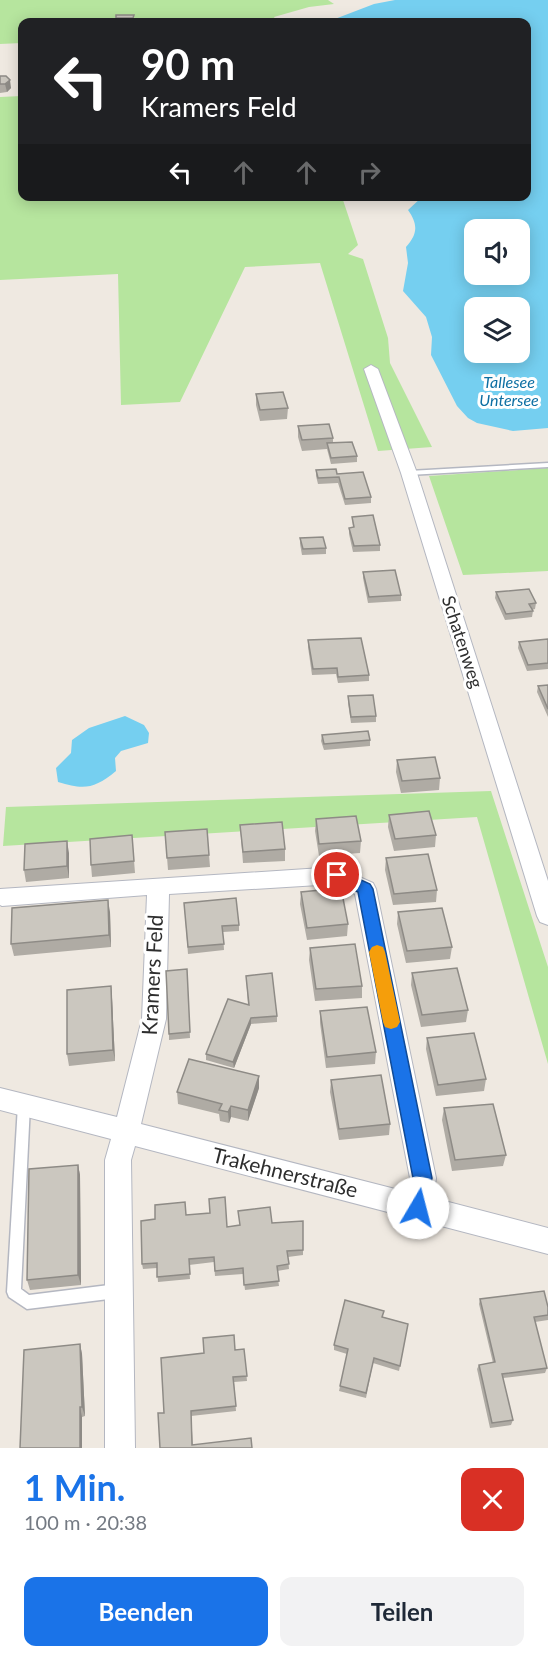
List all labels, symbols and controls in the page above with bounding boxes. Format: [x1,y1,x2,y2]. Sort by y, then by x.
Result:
text: 90 m [141,39,235,89]
icon: left [42,42,120,120]
text: Kramers Feld [141,90,297,123]
icon: left [164,156,197,189]
icon: ahead [227,156,260,189]
icon: ahead [290,156,323,189]
icon: right [353,156,386,189]
map controls [464,219,530,363]
button: sound [464,219,530,285]
button: layers [464,297,530,363]
water label: Tallesee Untersee [479,372,539,409]
street label: Schatenweg [438,593,488,691]
pin [311,849,362,900]
icon: arrive [320,858,353,891]
street label: Kramers Feld [136,914,167,1036]
street label: Trakehnerstraße [210,1141,361,1202]
position arrow [386,1176,450,1240]
text: 1 Min. [24,1465,125,1509]
button: close [461,1468,524,1531]
text: 100 m · 20:38 [24,1510,147,1534]
button: Beenden [24,1577,268,1646]
button: Teilen [280,1577,524,1646]

